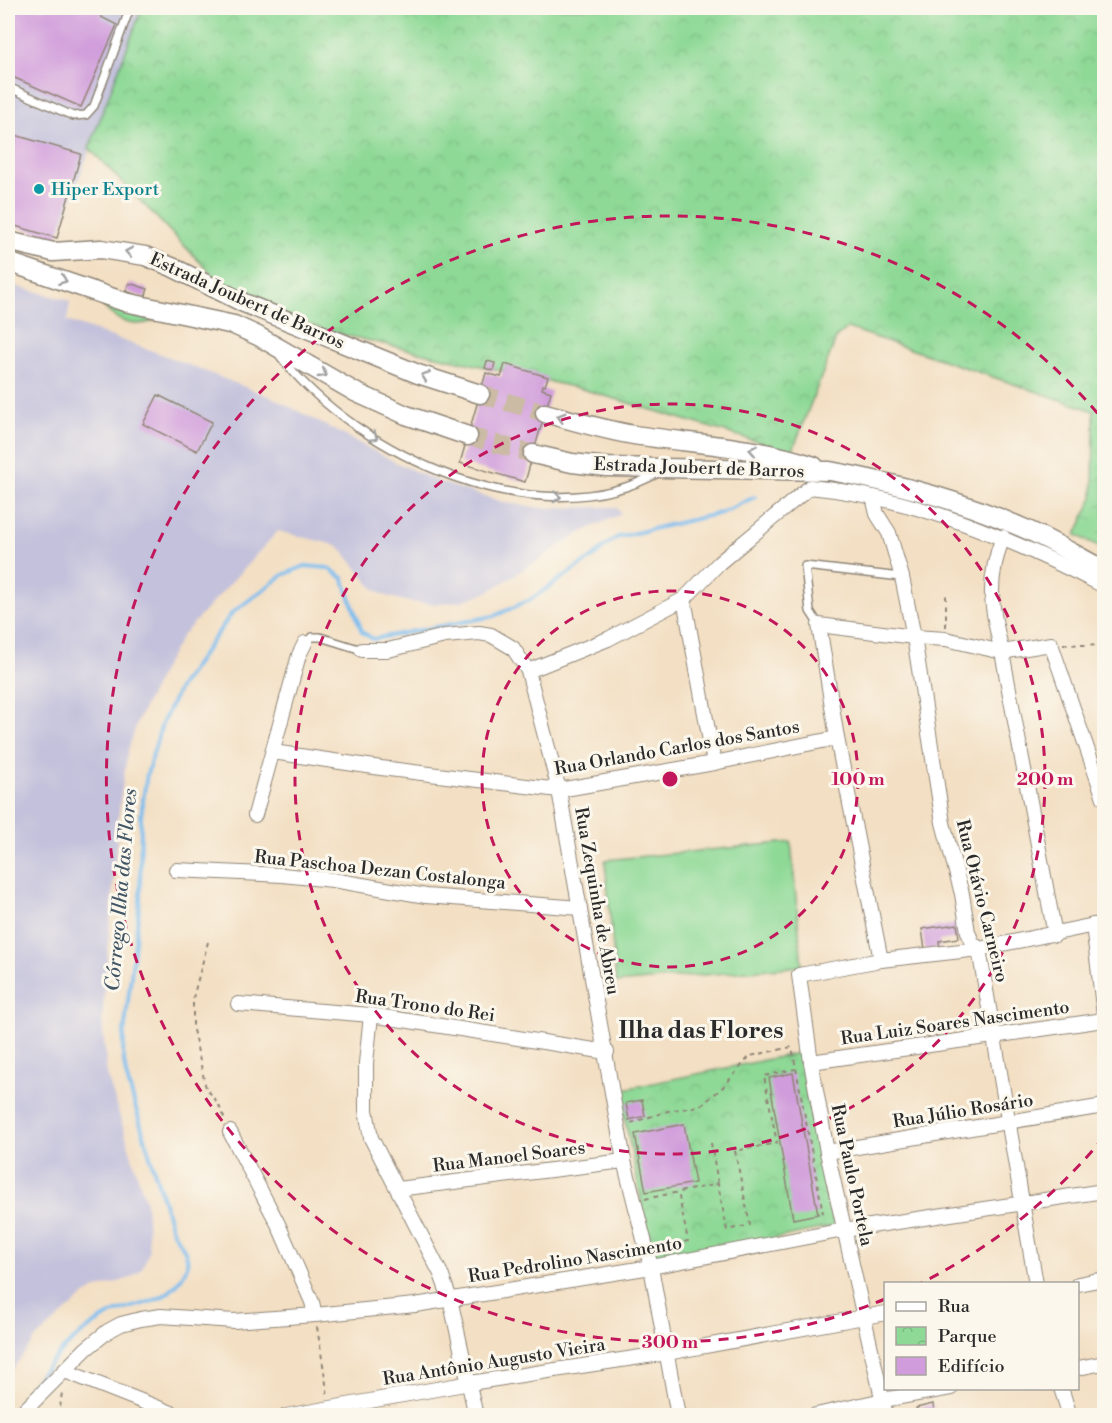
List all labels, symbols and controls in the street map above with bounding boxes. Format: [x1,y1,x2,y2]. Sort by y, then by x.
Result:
place label: Hiper Export [51,178,160,201]
marker: Hiper Export [32,182,46,196]
one-way arrow [124,246,134,259]
street label: Estrada Joubert de Barros [146,248,348,354]
one-way arrow [57,273,68,285]
one-way arrow [317,367,327,379]
one-way arrow [420,371,430,384]
one-way arrow [556,412,567,424]
one-way arrow [368,430,378,442]
one-way arrow [749,444,758,456]
street label: Estrada Joubert de Barros [593,453,805,483]
one-way arrow [553,490,562,503]
street label: Rua Orlando Carlos dos Santos [553,715,801,781]
text: 100 m [831,768,885,791]
text: 200 m [1017,768,1074,791]
centre of rings [660,769,680,789]
water label: Córrego Ilha das Flores [101,787,143,992]
street label: Rua Zequinha de Abreu [569,805,625,997]
street label: Rua Otávio Carneiro [951,817,1013,985]
street label: Rua Paschoa Dezan Costalonga [253,845,508,895]
street label: Rua Trono do Rei [354,985,496,1027]
street label: Rua Luiz Soares Nascimento [839,996,1071,1050]
district label: Ilha das Flores [618,1016,784,1046]
street label: Rua Júlio Rosário [891,1089,1035,1133]
street label: Rua Paulo Portela [826,1102,878,1249]
street label: Rua Manoel Soares [431,1136,587,1178]
street label: Rua Pedrolino Nascimento [466,1232,684,1288]
legend [884,1282,1079,1390]
text: Rua [938,1295,971,1318]
text: Parque [938,1325,997,1348]
text: 300 m [642,1331,699,1354]
street label: Rua Antônio Augusto Vieira [381,1333,608,1391]
text: Edifício [938,1355,1005,1378]

